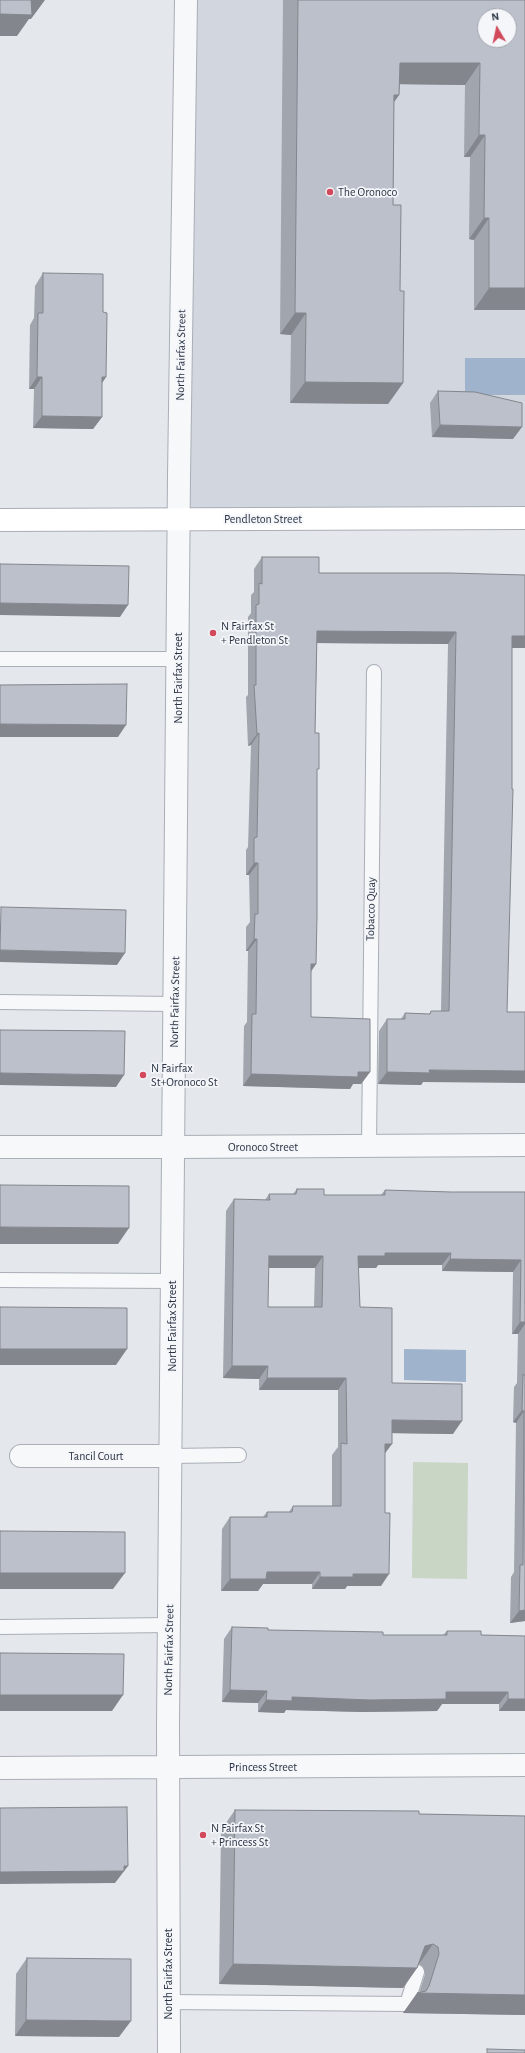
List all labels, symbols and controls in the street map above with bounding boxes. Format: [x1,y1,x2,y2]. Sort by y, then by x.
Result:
north arrow [477,8,517,48]
text: N [491,11,500,23]
place label: The Oronoco [338,185,397,199]
marker: The Oronoco [325,187,335,197]
street label: North Fairfax Street [173,309,189,401]
street label: Pendleton Street [224,512,302,526]
place label: N Fairfax St + Pendleton St [221,619,288,647]
marker: N Fairfax St + Pendleton St [208,628,218,638]
street label: North Fairfax Street [171,632,185,724]
street label: Tobacco Quay [363,877,379,941]
street label: North Fairfax Street [167,956,183,1048]
place label: N Fairfax St+Oronoco St [151,1061,218,1089]
marker: N Fairfax St+Oronoco St [138,1070,148,1080]
street label: Oronoco Street [228,1140,298,1154]
street label: North Fairfax Street [165,1280,179,1372]
street label: Tancil Court [69,1449,123,1463]
street label: North Fairfax Street [161,1604,177,1696]
street label: Princess Street [229,1760,297,1774]
place label: N Fairfax St + Princess St [211,1821,268,1849]
marker: N Fairfax St + Princess St [198,1830,208,1840]
street label: North Fairfax Street [161,1928,175,2020]

